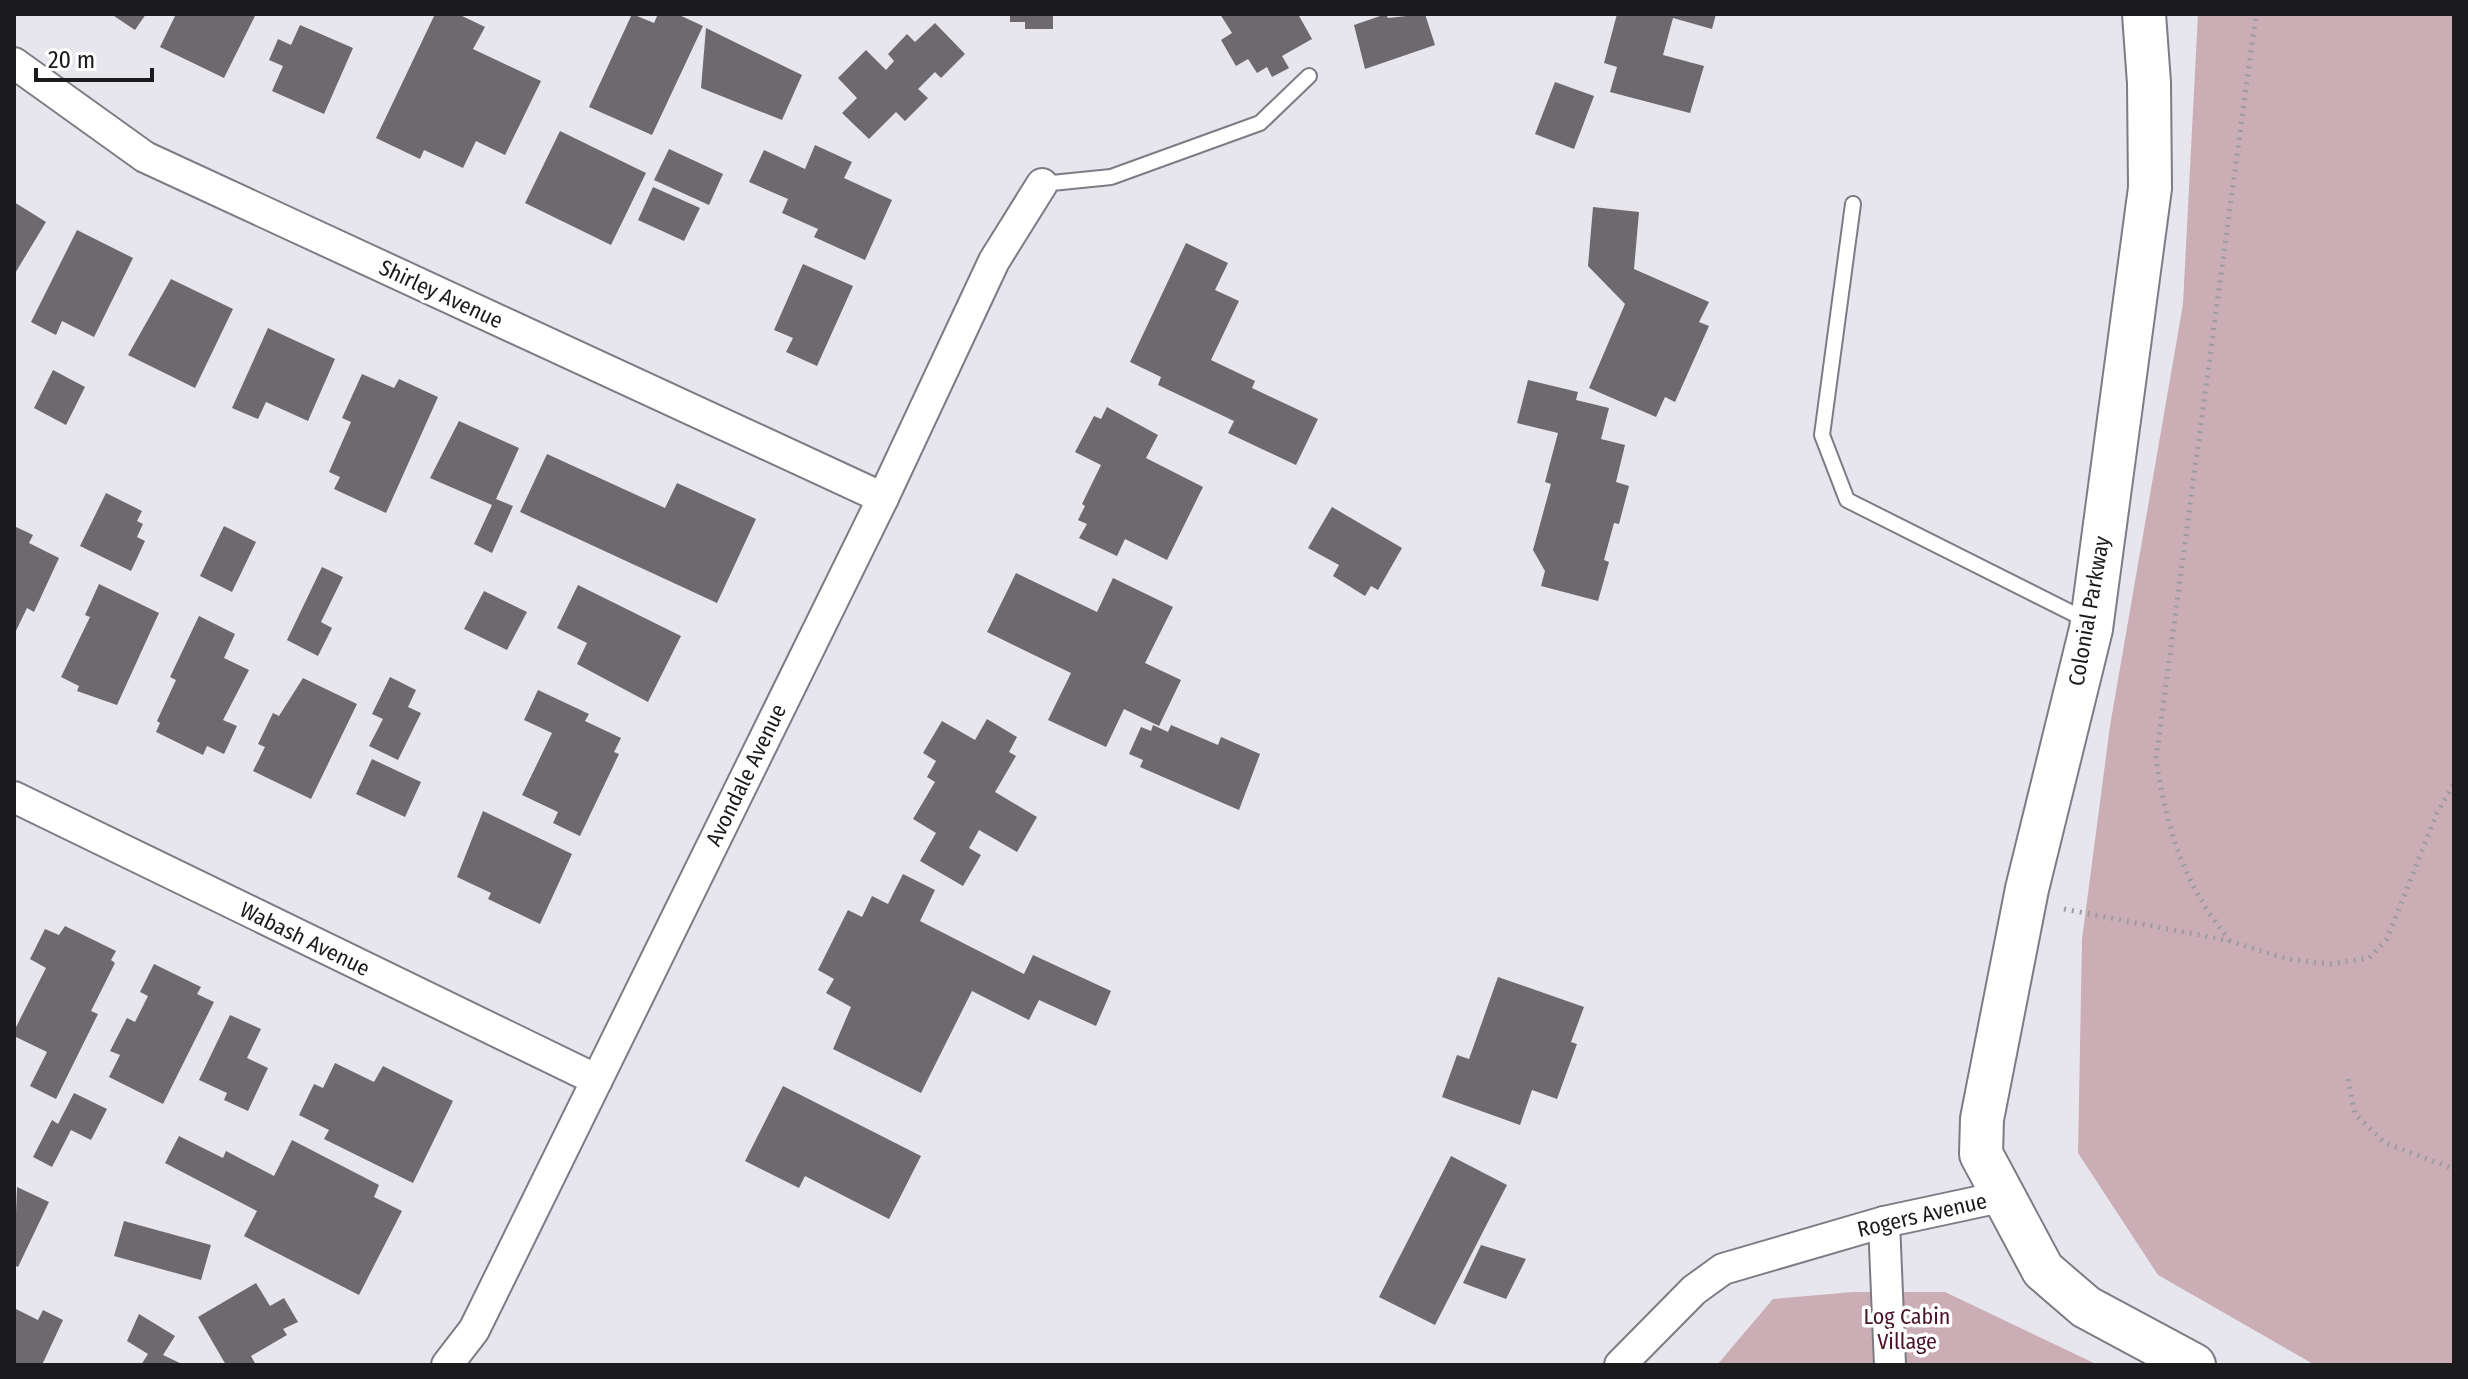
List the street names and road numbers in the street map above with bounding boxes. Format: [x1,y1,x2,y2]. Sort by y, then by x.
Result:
street label: Shirley Avenue [375,254,507,334]
street label: Colonial Parkway [2063,534,2115,688]
street label: Avondale Avenue [700,700,792,850]
street label: Wabash Avenue [236,896,374,982]
street label: Rogers Avenue [1855,1187,1989,1243]

